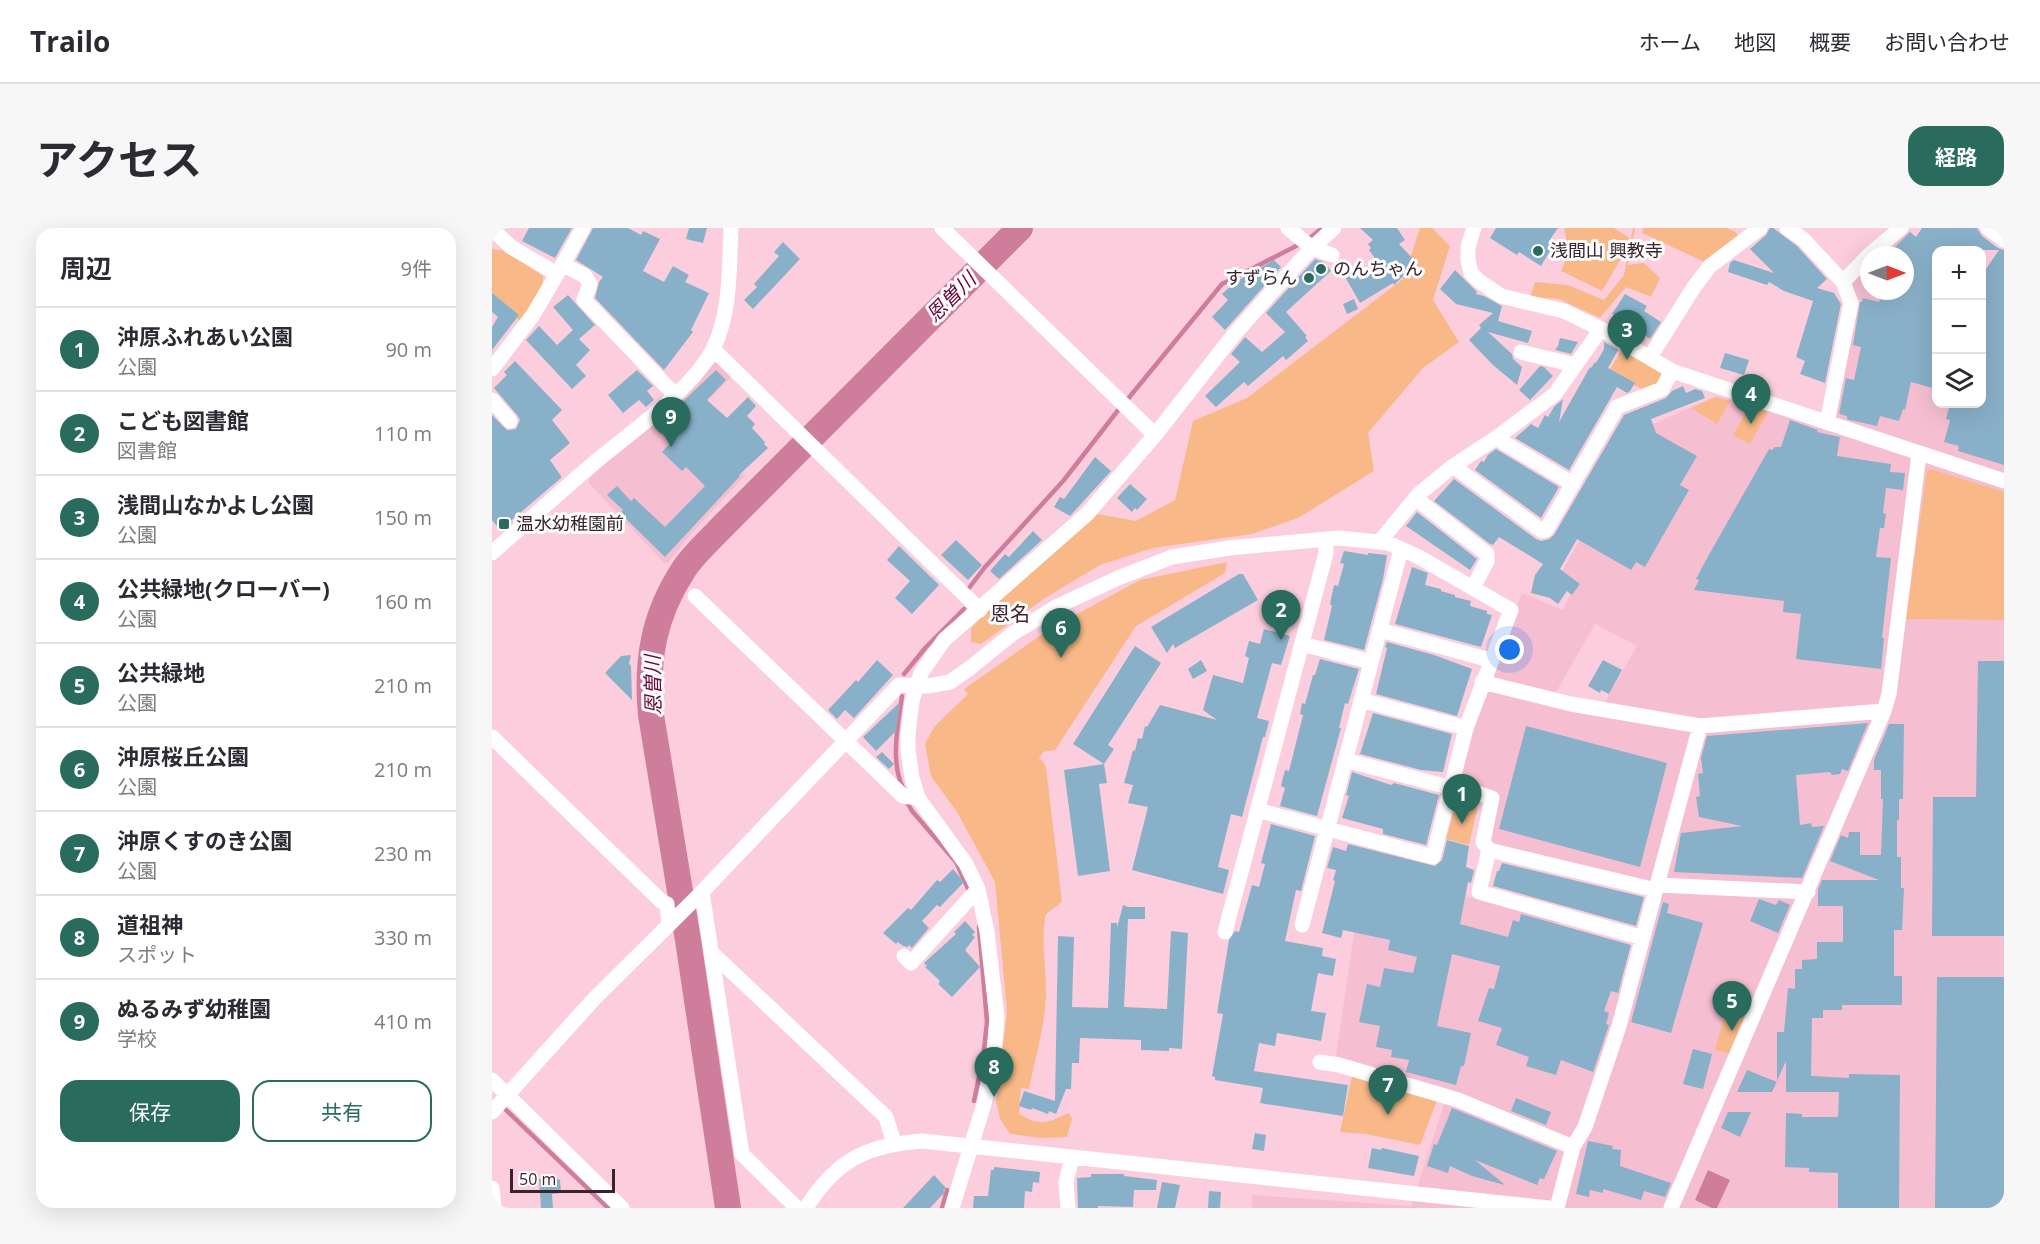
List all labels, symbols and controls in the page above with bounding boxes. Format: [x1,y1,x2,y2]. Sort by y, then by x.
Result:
text: Trailo [30,22,110,60]
text: ホーム [1639,28,1701,56]
text: 地図 [1734,28,1776,56]
text: 概要 [1809,28,1851,56]
text: お問い合わせ [1884,28,2010,56]
button: 経路 [1908,126,2004,186]
text: アクセス [36,130,202,187]
place label: 浅間山 興教寺 [1550,238,1663,262]
marker: 浅間山 興教寺 [1531,244,1545,258]
north arrow [1860,246,1914,300]
map controls [1932,246,1986,408]
button: + [1932,246,1986,300]
text: 周辺 [60,250,112,286]
text: 9件 [401,255,432,282]
place label: のんちゃん [1333,256,1423,280]
marker: のんちゃん [1314,262,1328,276]
water label: 恩曽川 [920,264,983,327]
place label: すずらん [1225,265,1297,289]
marker: すずらん [1302,271,1316,285]
button: − [1932,300,1986,354]
pin: 3 [1608,310,1646,360]
text: 沖原ふれあい公園 [117,321,293,351]
text: 1 [74,336,85,363]
text: 90 m [385,336,432,363]
text: 公園 [117,353,157,380]
button: layers [1932,354,1986,408]
pin: 4 [1732,374,1770,424]
pin: 9 [652,398,690,447]
text: こども図書館 [117,405,249,435]
text: 2 [74,420,85,447]
text: 110 m [374,420,432,447]
text: 図書館 [117,437,177,464]
text: 浅間山なかよし公園 [117,489,314,519]
text: 3 [74,504,85,531]
text: 150 m [374,504,432,531]
place label: 温水幼稚園前 [516,511,624,535]
marker: 温水幼稚園前 [497,517,511,531]
text: 公園 [117,521,157,548]
text: 公共緑地(クローバー) [117,573,330,603]
text: 4 [74,588,85,615]
text: 160 m [374,588,432,615]
pin: 2 [1262,590,1300,640]
district label: 恩名 [990,600,1030,627]
text: 公園 [117,605,157,632]
pin: 6 [1042,608,1080,658]
your location [1495,635,1524,664]
water label: 恩曽川 [638,653,667,715]
text: 公共緑地 [117,657,205,687]
text: 5 [74,672,85,699]
text: 210 m [374,672,432,699]
text: 公園 [117,689,157,716]
text: 沖原桜丘公園 [117,741,249,771]
text: 6 [74,756,85,783]
text: 210 m [374,756,432,783]
text: 公園 [117,773,157,800]
pin: 1 [1442,774,1482,824]
text: 沖原くすのき公園 [117,825,292,855]
text: 7 [74,840,85,867]
text: 230 m [374,840,432,867]
text: 公園 [117,857,157,884]
text: 道祖神 [117,909,183,939]
text: 8 [74,924,85,951]
text: 330 m [374,924,432,951]
text: スポット [117,941,197,968]
pin: 5 [1712,982,1752,1031]
text: ぬるみず幼稚園 [117,993,271,1023]
text: 9 [74,1008,85,1035]
text: 410 m [374,1008,432,1035]
text: 学校 [117,1025,157,1052]
pin: 8 [974,1048,1014,1097]
pin: 7 [1368,1066,1408,1115]
button: 保存 [60,1080,240,1142]
button: 共有 [252,1080,432,1142]
scale bar [510,1166,615,1194]
text: 50 m [519,1168,556,1190]

